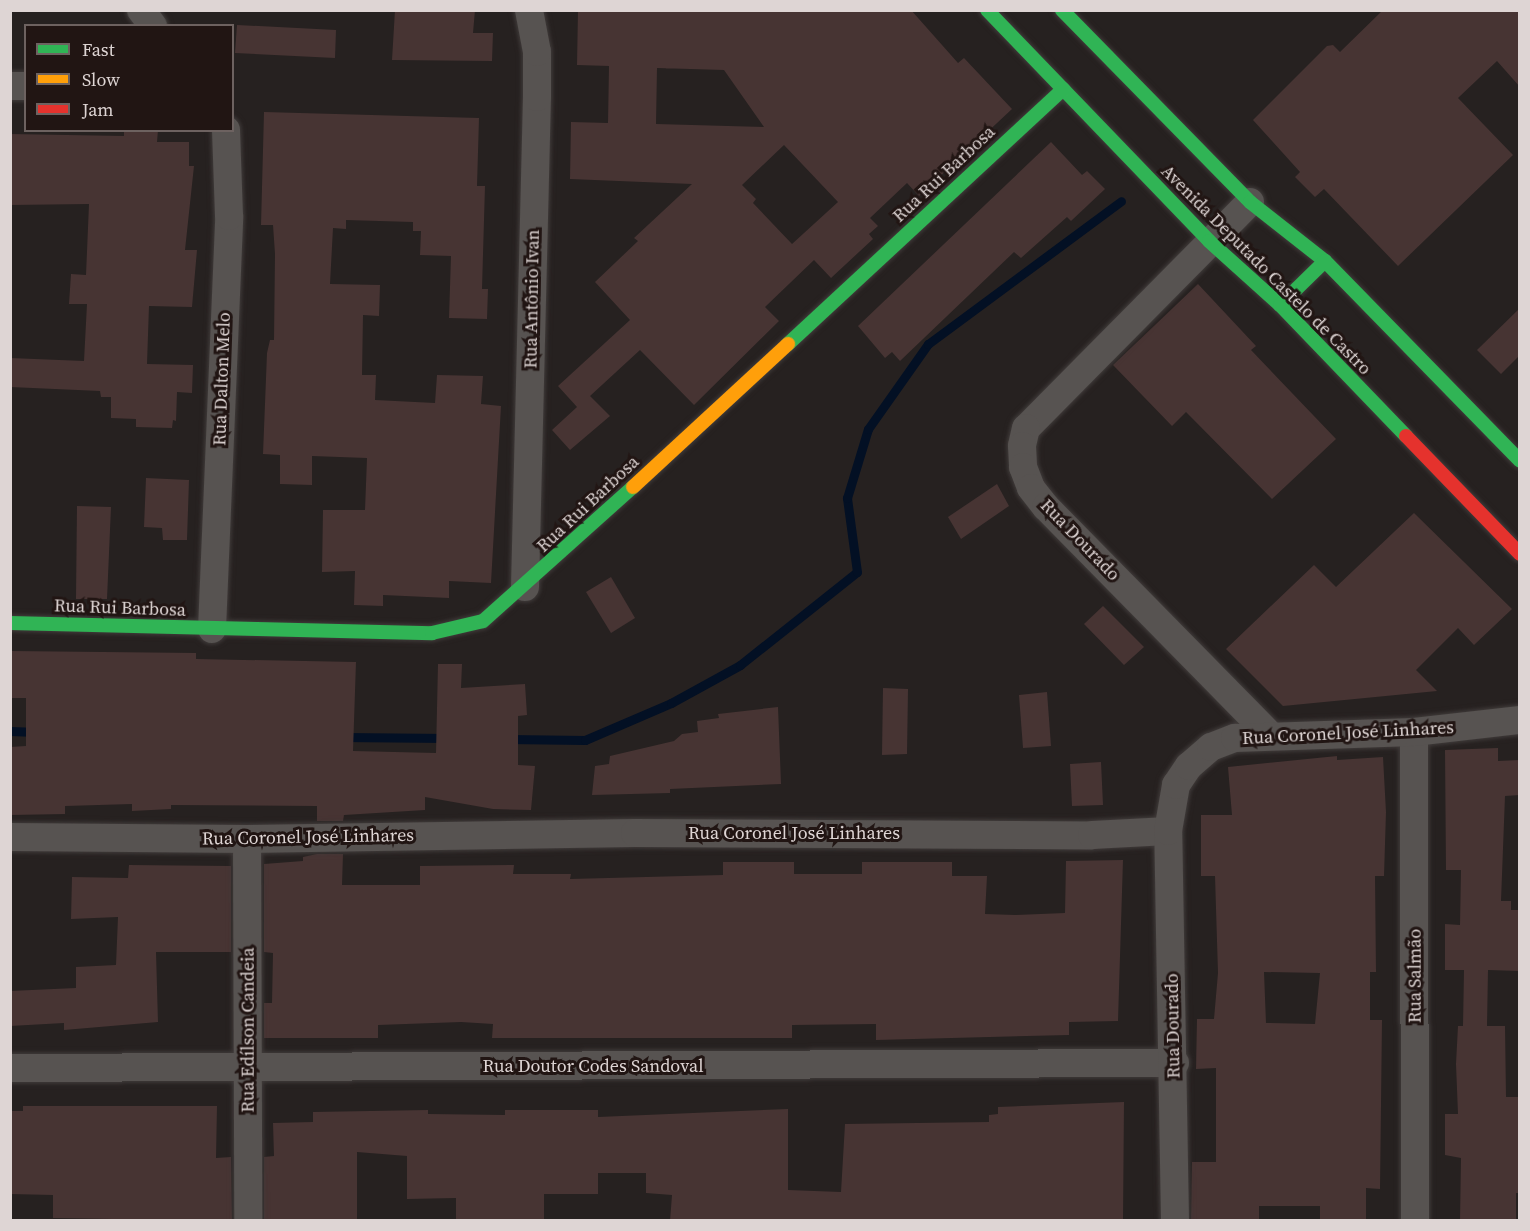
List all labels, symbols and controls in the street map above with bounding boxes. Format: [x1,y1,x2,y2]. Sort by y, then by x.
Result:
legend [24,24,234,132]
text: Fast [82,37,115,62]
text: Slow [82,67,120,92]
text: Jam [82,97,114,122]
street label: Rua Rui Barbosa [888,121,1000,227]
street label: Avenida Deputado Castelo de Castro [1157,161,1375,379]
street label: Rua Antônio Ivan [520,229,544,369]
street label: Rua Dalton Melo [209,312,235,446]
street label: Rua Rui Barbosa [532,451,644,557]
street label: Rua Dourado [1036,495,1124,585]
street label: Rua Rui Barbosa [54,595,186,621]
street label: Rua Coronel José Linhares [1242,717,1454,749]
street label: Rua Coronel José Linhares [688,822,900,844]
street label: Rua Coronel José Linhares [202,824,414,850]
street label: Rua Salmão [1404,929,1426,1023]
street label: Rua Edílson Candeia [237,947,259,1113]
street label: Rua Dourado [1161,973,1185,1079]
street label: Rua Doutor Codes Sandoval [482,1055,704,1077]

